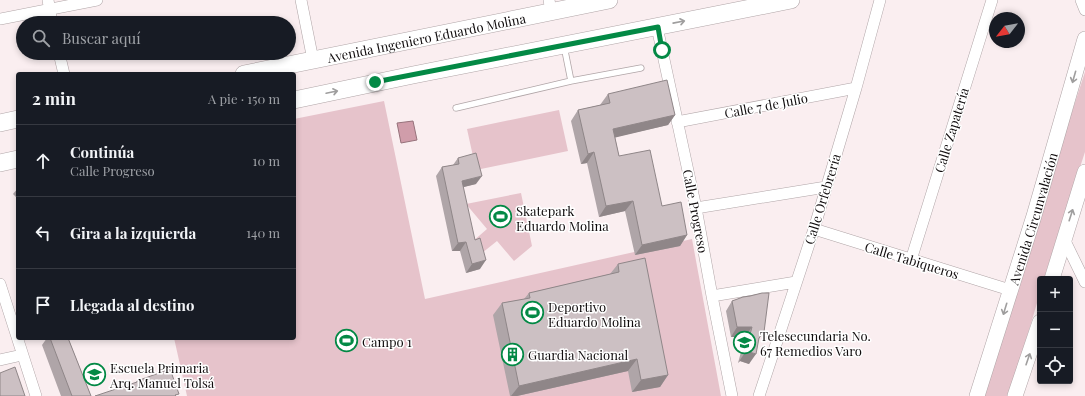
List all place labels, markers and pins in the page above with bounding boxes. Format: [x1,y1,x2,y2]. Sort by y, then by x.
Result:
place label: Skatepark Eduardo Molina [516,202,609,234]
sports icon: Skatepark Eduardo Molina [488,204,514,230]
place label: Deportivo Eduardo Molina [548,298,641,330]
sports icon: Deportivo Eduardo Molina [520,300,546,326]
place label: Telesecundaria No. 67 Remedios Varo [760,327,871,359]
sports icon: Campo 1 [333,328,359,354]
school or university icon: Telesecundaria No. 67 Remedios Varo [732,329,758,355]
place label: Campo 1 [362,333,412,350]
building icon: Guardia Nacional [499,341,525,367]
place label: Guardia Nacional [528,346,628,363]
place label: Escuela Primaria Arq. Manuel Tolsá [109,359,215,391]
school or university icon: Escuela Primaria Arq. Manuel Tolsá [82,361,108,387]

